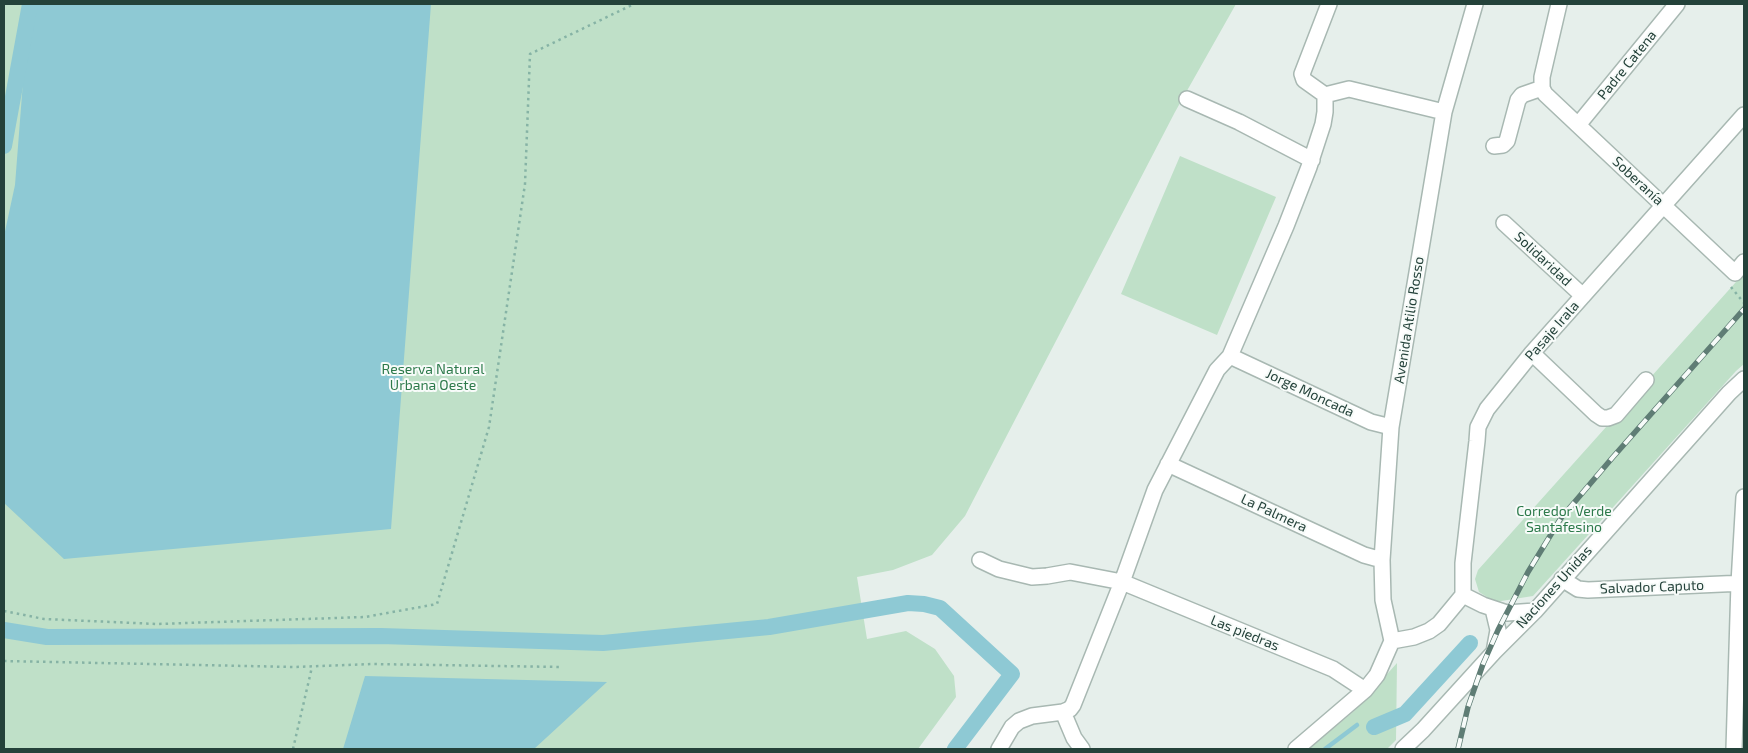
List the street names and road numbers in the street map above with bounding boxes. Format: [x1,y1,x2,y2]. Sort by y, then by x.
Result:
street label: Padre Catena [1594,27,1660,103]
street label: Soberanía [1609,153,1667,209]
street label: Solidaridad [1511,228,1575,290]
street label: Avenida Atilio Rosso [1391,255,1427,385]
street label: Pasaje Irala [1522,298,1582,364]
street label: Jorge Moncada [1263,365,1357,421]
street label: La Palmera [1238,490,1310,536]
street label: Naciones Unidas [1512,542,1596,632]
street label: Salvador Caputo [1600,577,1704,597]
street label: Las piedras [1208,612,1282,654]

